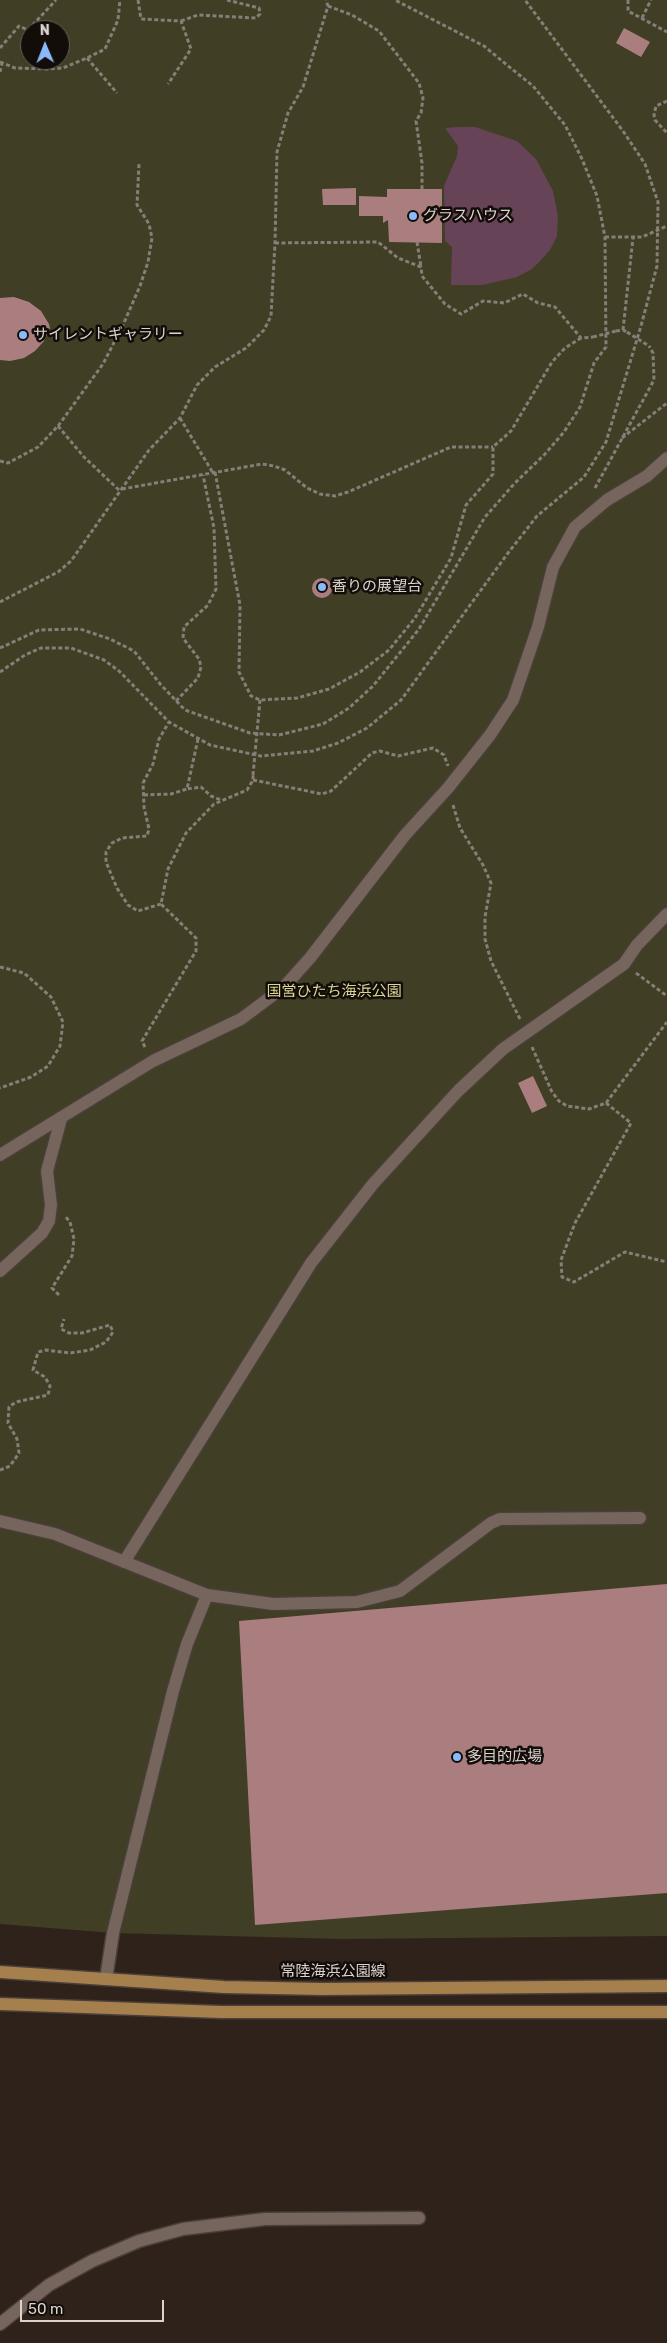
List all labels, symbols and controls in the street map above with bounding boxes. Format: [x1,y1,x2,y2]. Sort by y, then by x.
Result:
north arrow [20,20,70,70]
text: N [40,22,50,39]
place label: グラスハウス [423,207,513,225]
marker: グラスハウス [407,210,419,222]
place label: サイレントギャラリー [33,326,183,344]
marker: サイレントギャラリー [17,329,29,341]
place label: 香りの展望台 [332,578,422,596]
marker: 香りの展望台 [316,581,328,593]
park label: 国営ひたち海浜公園 [267,983,401,1001]
place label: 多目的広場 [467,1748,542,1766]
marker: 多目的広場 [451,1751,463,1763]
street label: 常陸海浜公園線 [281,1963,385,1981]
scale bar [22,2290,166,2322]
text: 50 m [28,2300,63,2318]

